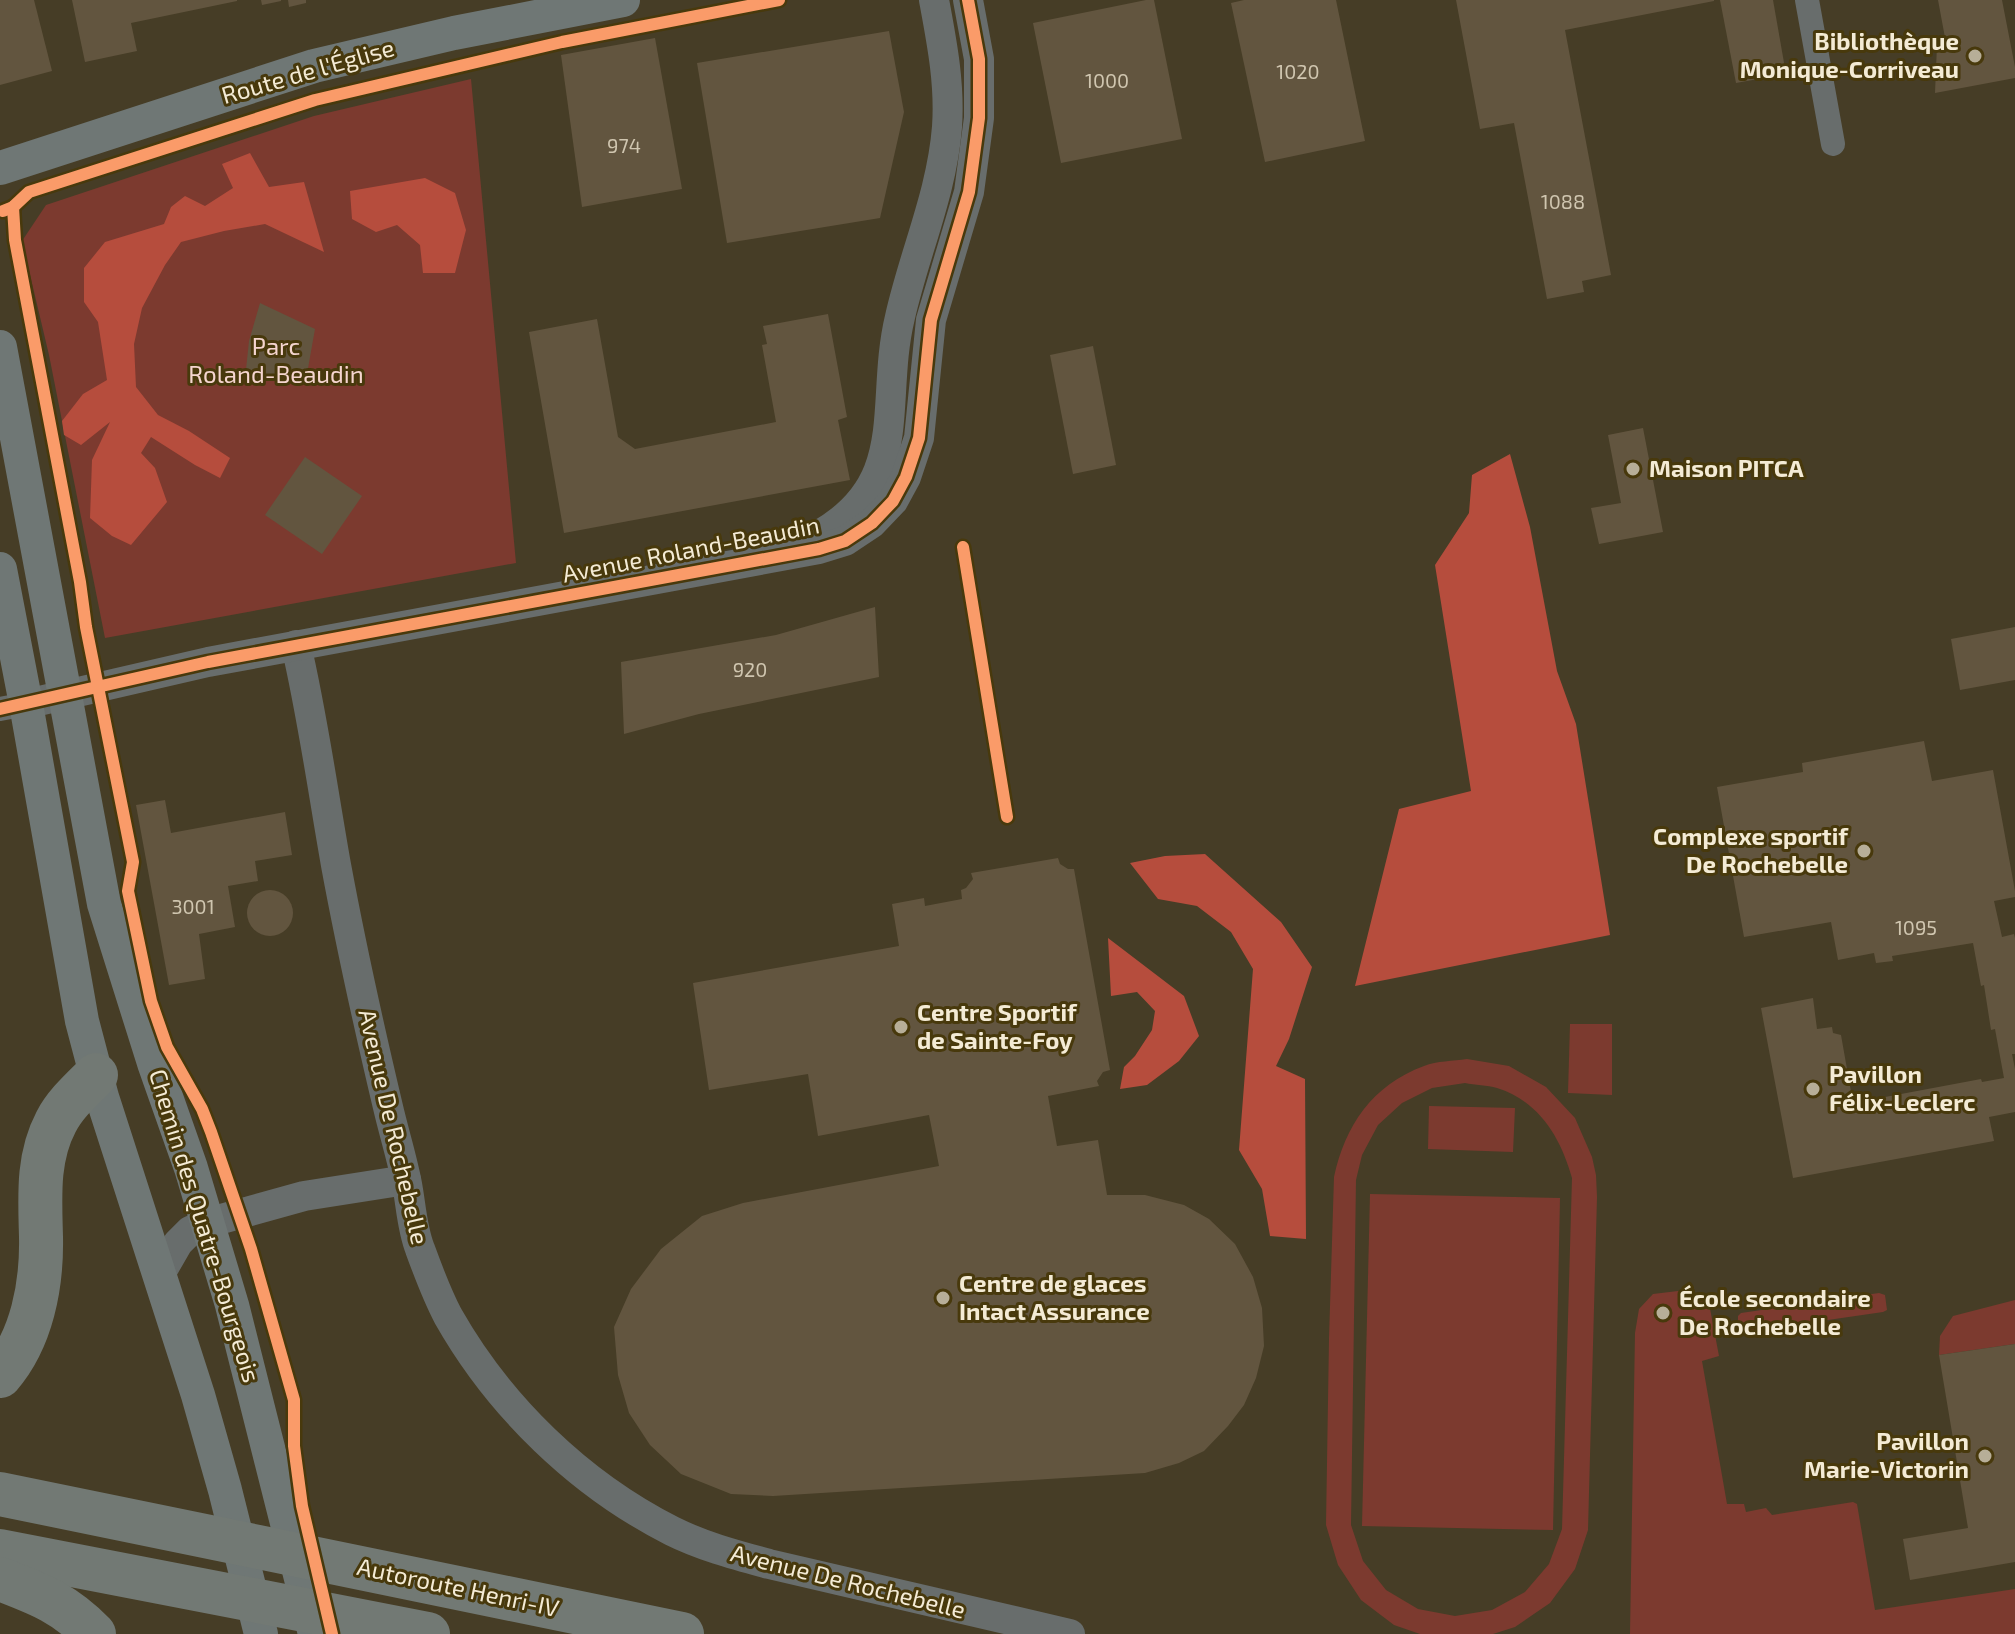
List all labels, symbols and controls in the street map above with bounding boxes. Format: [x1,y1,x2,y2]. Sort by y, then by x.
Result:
place label: Bibliothèque Monique-Corriveau [1740,26,1959,83]
street label: Route de l'Église [218,32,397,109]
marker: Bibliothèque Monique-Corriveau [1966,47,1984,65]
house number: 1020 [1276,59,1320,83]
house number: 1000 [1085,68,1129,92]
house number: 974 [607,133,641,157]
house number: 1088 [1541,189,1585,213]
park label: Parc Roland-Beaudin [188,331,364,388]
place label: Maison PITCA [1649,453,1804,482]
marker: Maison PITCA [1624,460,1642,478]
street label: Avenue Roland-Beaudin [560,509,822,588]
house number: 920 [733,657,767,681]
place label: Complexe sportif De Rochebelle [1653,821,1849,878]
marker: Complexe sportif De Rochebelle [1855,842,1873,860]
house number: 3001 [171,894,215,918]
house number: 1095 [1895,915,1937,939]
place label: Centre Sportif de Sainte-Foy [917,997,1078,1054]
street label: Avenue De Rochebelle [353,1006,436,1247]
marker: Centre Sportif de Sainte-Foy [892,1018,910,1036]
place label: Pavillon Félix-Leclerc [1829,1059,1975,1116]
street label: Chemin des Quatre-Bourgeois [144,1066,267,1386]
marker: Pavillon Félix-Leclerc [1804,1080,1822,1098]
place label: Centre de glaces Intact Assurance [959,1268,1150,1325]
place label: École secondaire De Rochebelle [1679,1283,1871,1340]
marker: Centre de glaces Intact Assurance [934,1289,952,1307]
marker: École secondaire De Rochebelle [1654,1304,1672,1322]
place label: Pavillon Marie-Victorin [1804,1426,1969,1483]
marker: Pavillon Marie-Victorin [1976,1447,1994,1465]
street label: Avenue De Rochebelle [728,1537,969,1624]
street label: Autoroute Henri-IV [355,1551,562,1622]

